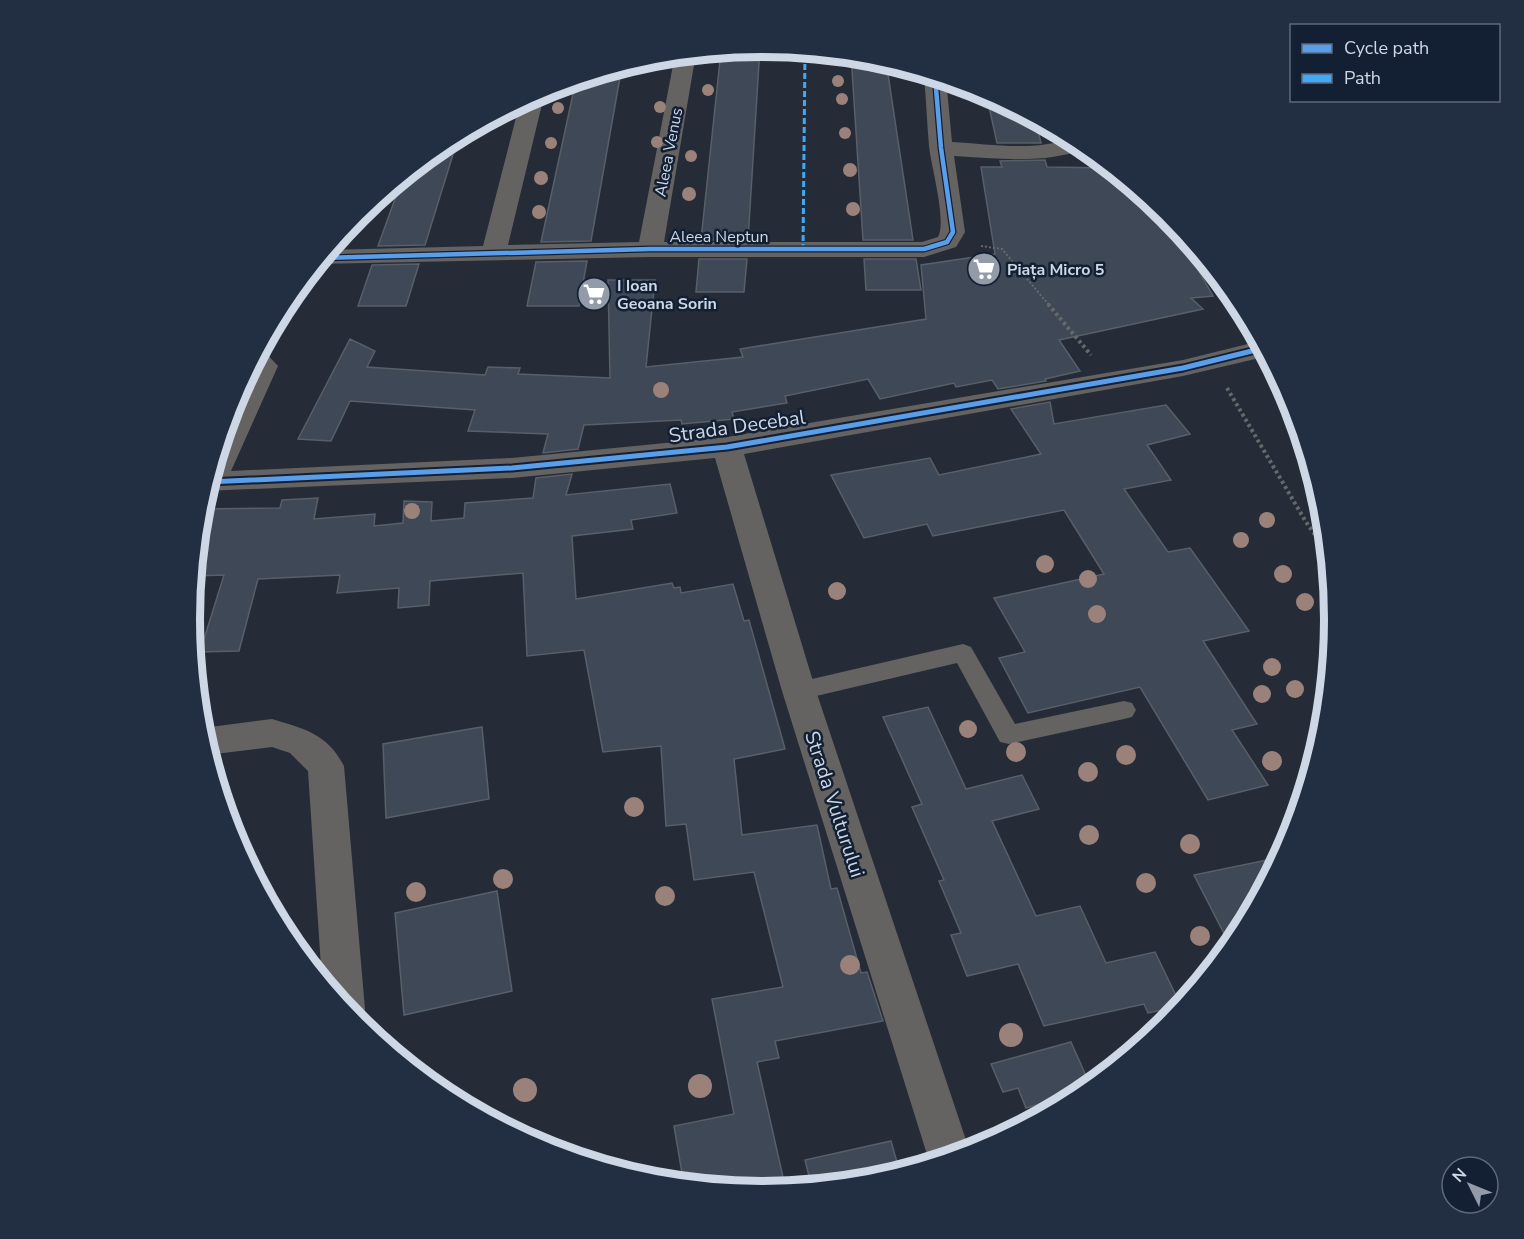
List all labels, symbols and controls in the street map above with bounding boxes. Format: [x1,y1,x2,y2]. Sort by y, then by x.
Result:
legend [1290,24,1500,102]
text: Cycle path [1344,36,1429,60]
text: Path [1344,66,1381,90]
street label: Aleea Venus [650,106,688,199]
street label: Aleea Neptun [669,226,769,248]
supermarket icon: Piața Micro 5 [966,251,1002,287]
place label: Piața Micro 5 [1007,259,1104,281]
place label: I Ioan Geoana Sorin [617,275,717,315]
supermarket icon: I Ioan Geoana Sorin [576,276,612,312]
street label: Strada Decebal [667,404,807,449]
street label: Strada Vulturului [798,727,871,881]
north arrow [1440,1155,1500,1215]
text: N [1448,1164,1472,1187]

